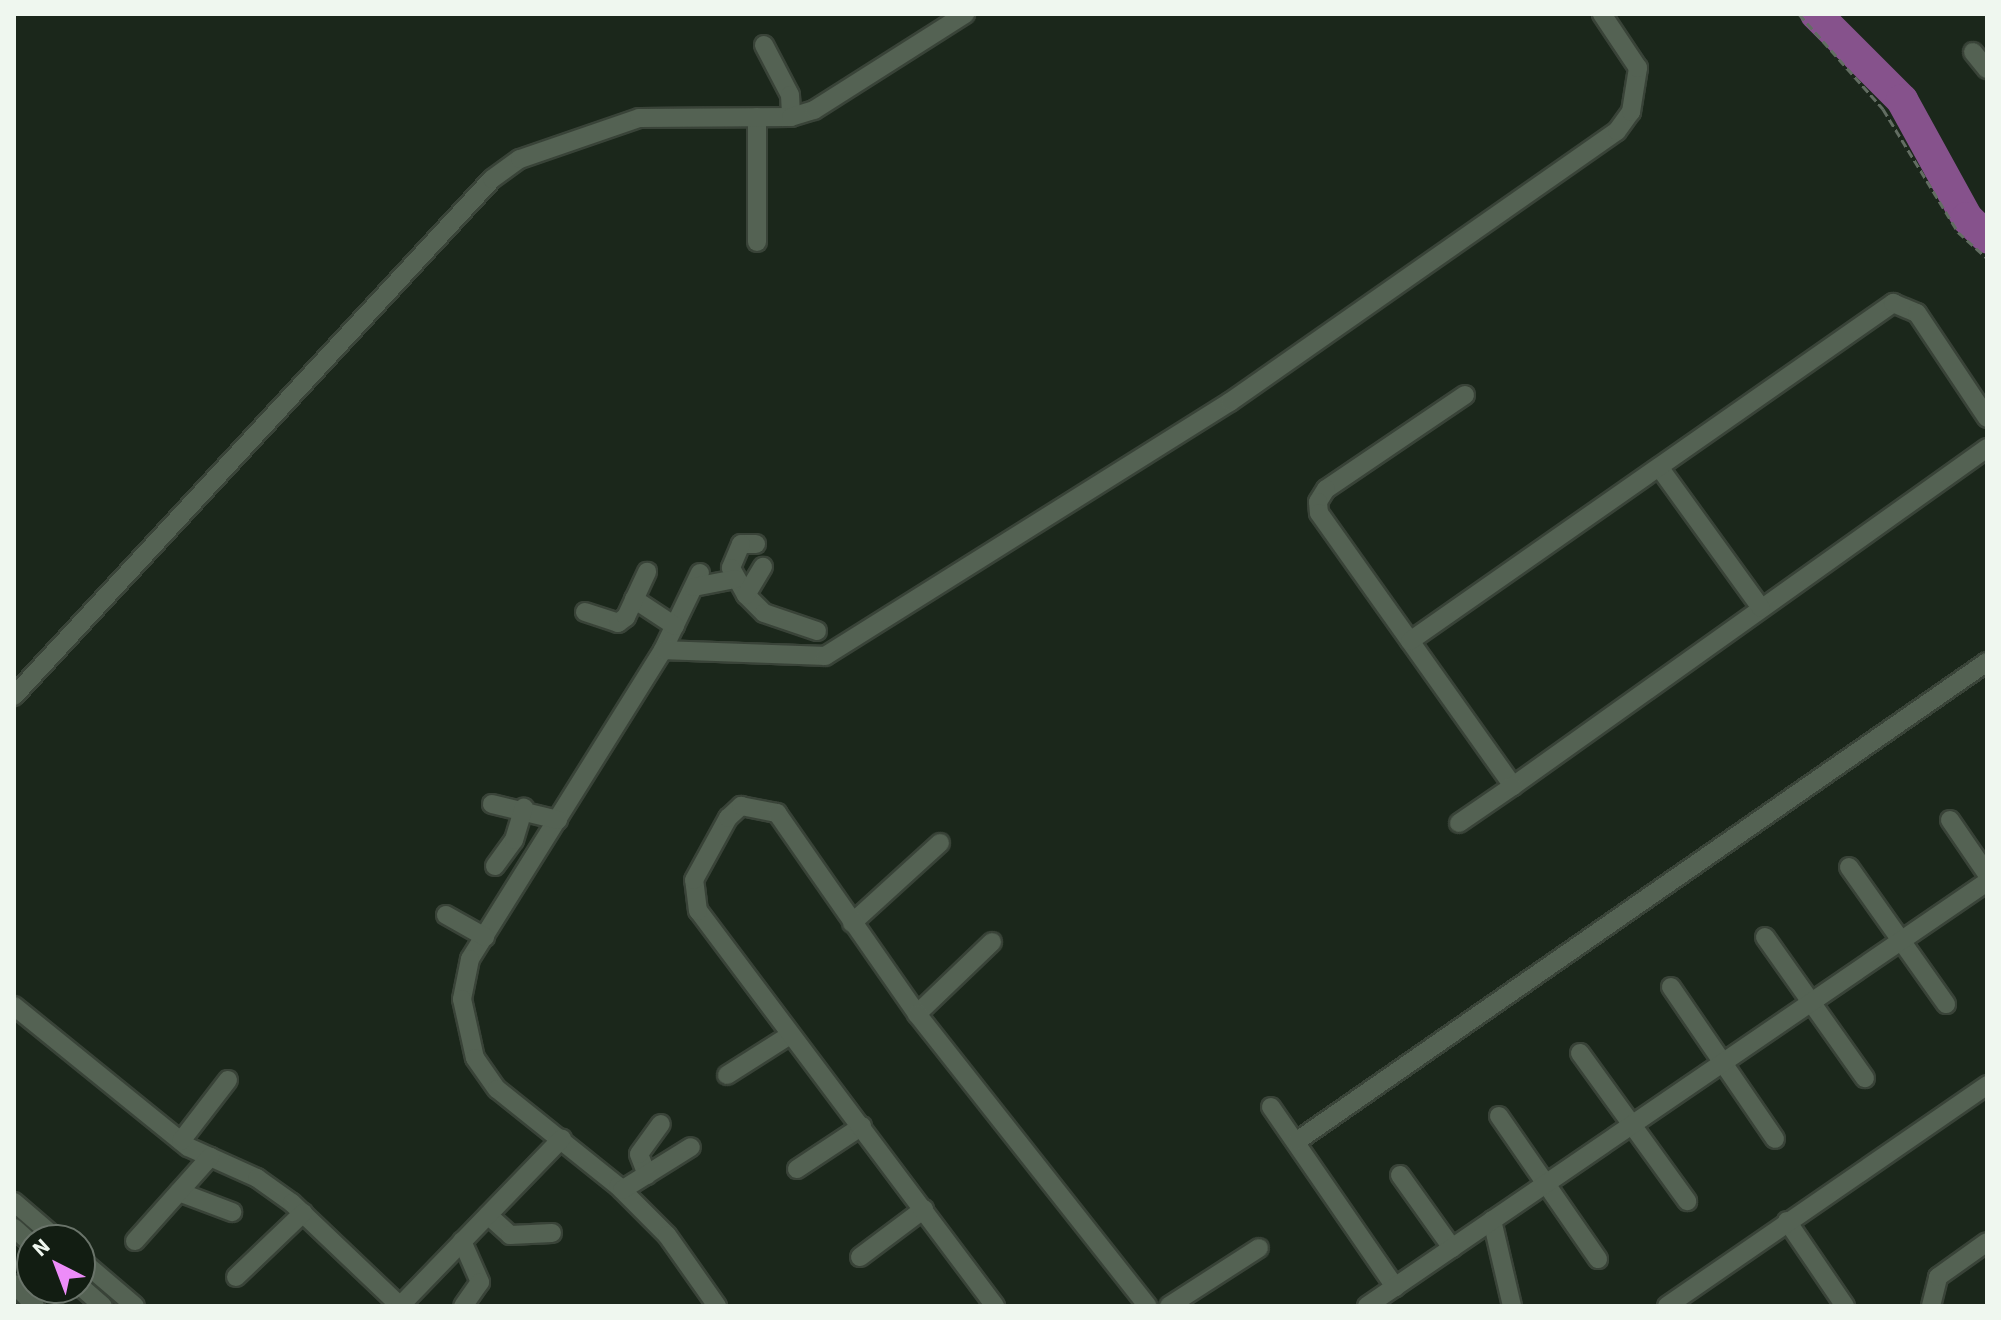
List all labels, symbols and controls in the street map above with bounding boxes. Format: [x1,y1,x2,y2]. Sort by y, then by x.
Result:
north arrow [16,1224,96,1304]
text: N [25,1231,57,1264]

